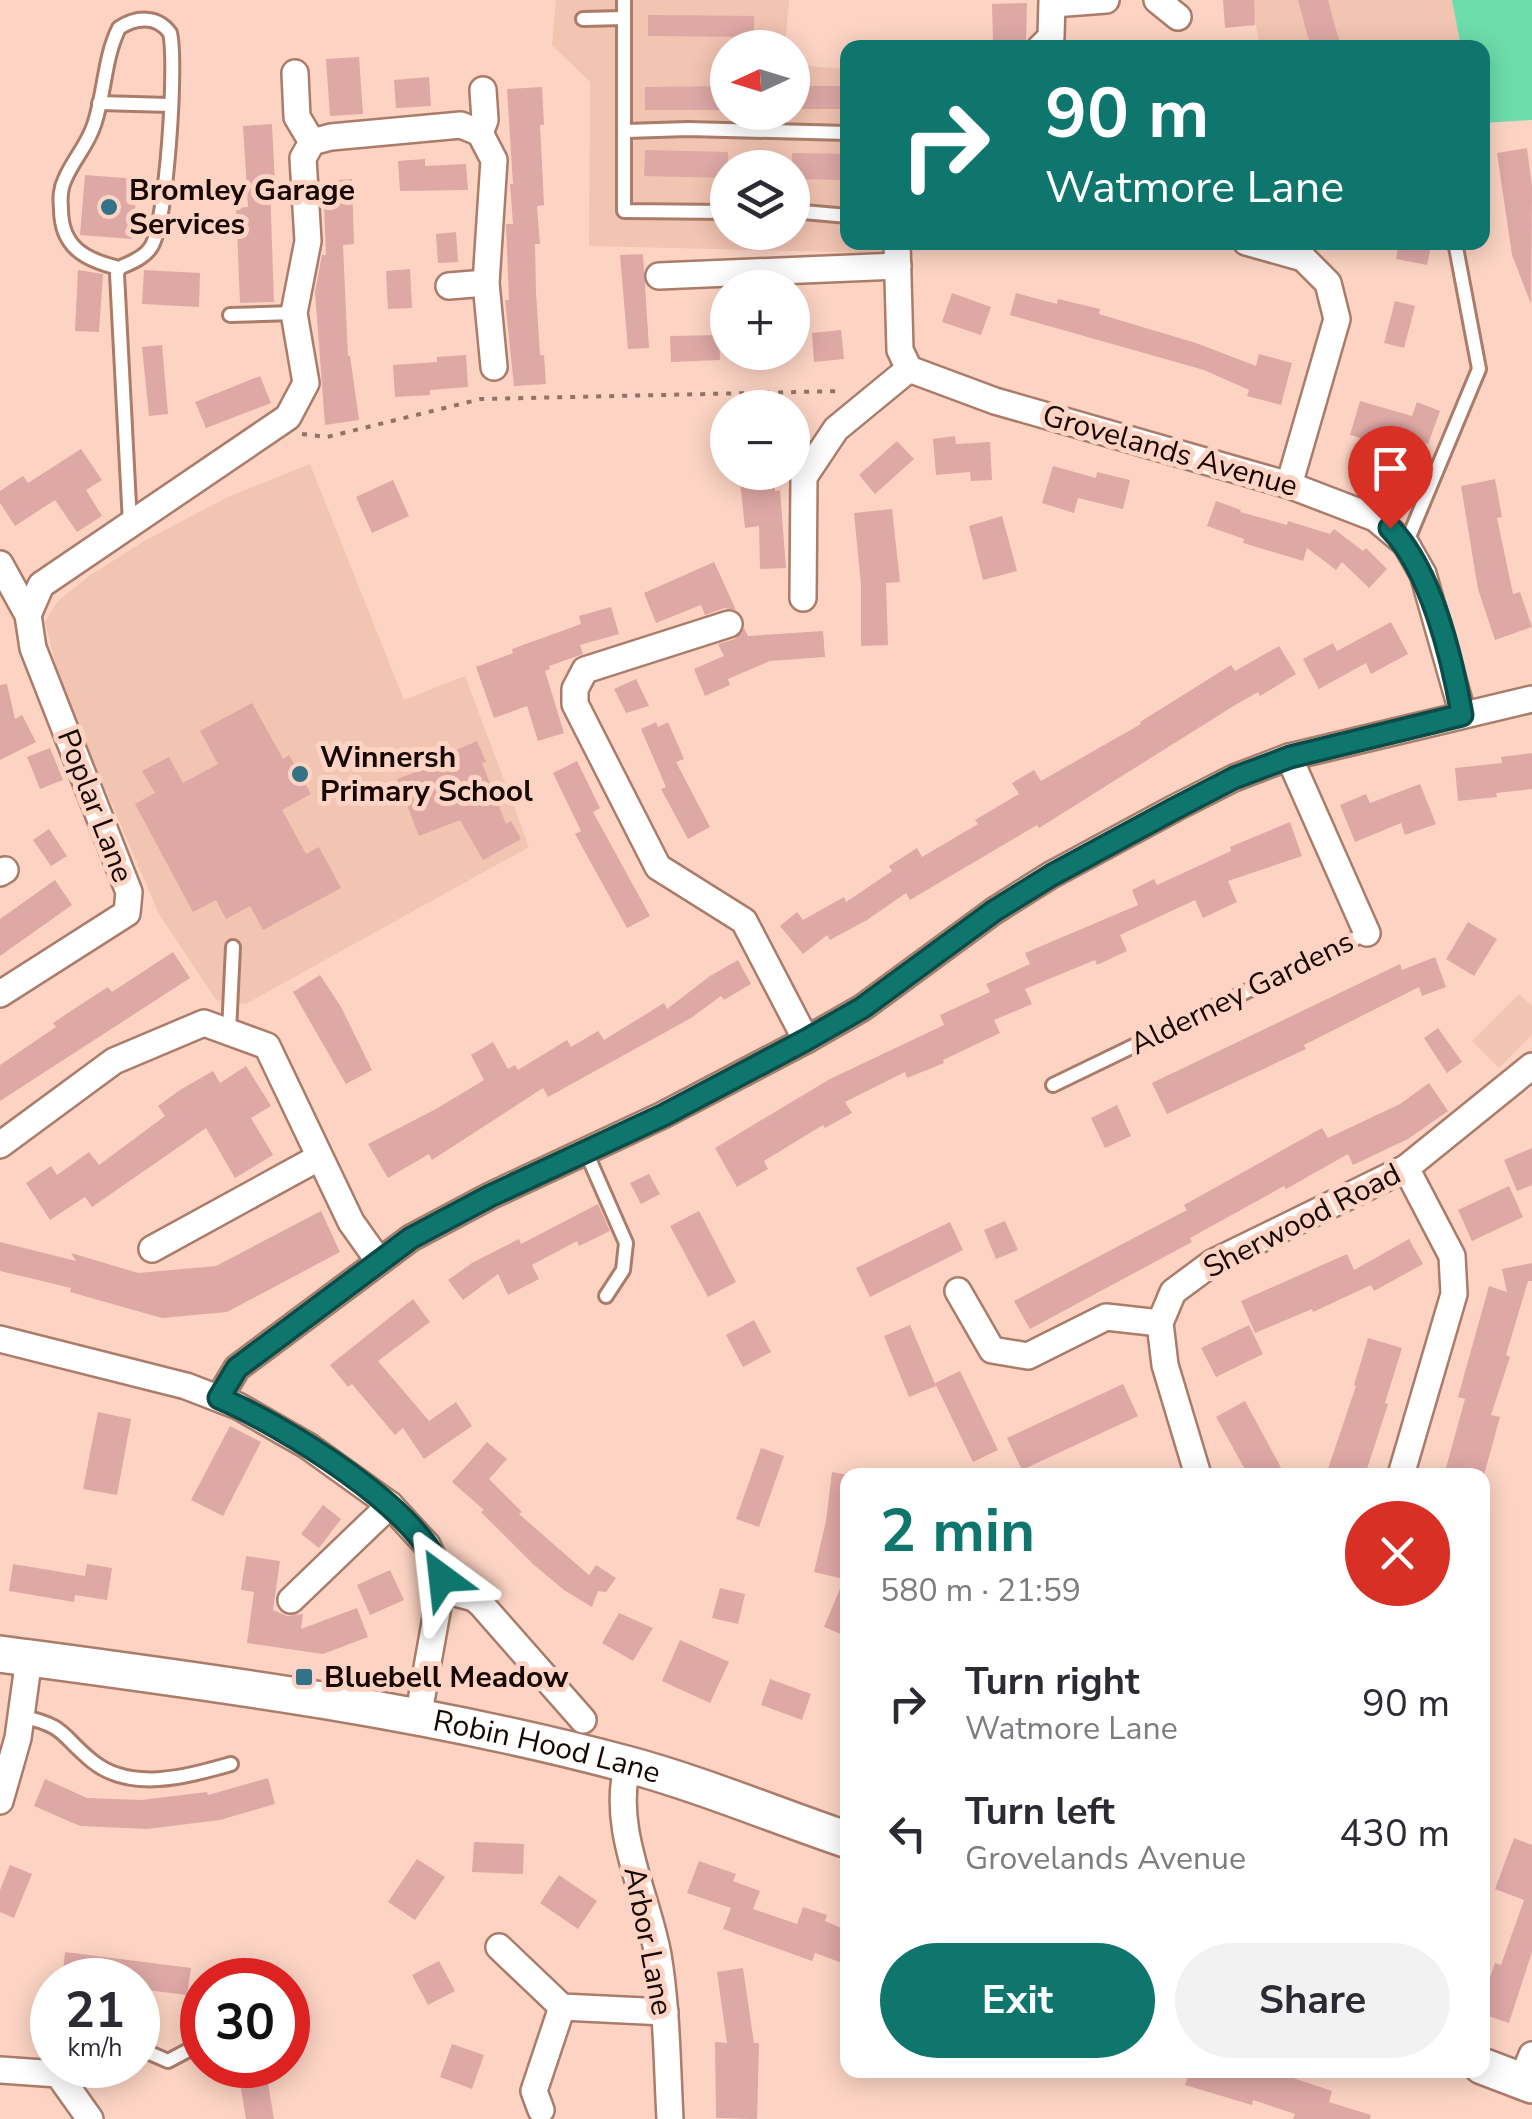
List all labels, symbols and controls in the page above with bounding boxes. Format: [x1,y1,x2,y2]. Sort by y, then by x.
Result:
north arrow [710,30,810,130]
map controls [710,30,810,490]
text: 90 m [1045,66,1209,162]
icon: right [880,80,1010,210]
button: layers [710,150,810,250]
text: Watmore Lane [1045,157,1344,218]
place label: Bromley Garage Services [129,170,355,245]
marker: Bromley Garage Services [98,196,120,218]
button: + [710,270,810,370]
button: − [710,390,810,490]
street label: Grovelands Avenue [1038,395,1302,507]
pin [1348,426,1433,529]
icon: arrive [1363,441,1418,496]
street label: Poplar Lane [47,724,143,888]
place label: Winnersh Primary School [320,737,533,812]
marker: Winnersh Primary School [289,763,311,785]
street label: Alderney Gardens [1123,921,1361,1065]
street label: Sherwood Road [1196,1154,1408,1288]
text: 2 min [880,1490,1035,1572]
button: close [1345,1501,1450,1606]
position arrow [390,1526,494,1630]
text: 580 m · 21:59 [880,1569,1081,1612]
text: Turn right [965,1656,1140,1707]
place label: Bluebell Meadow [324,1657,569,1698]
marker: Bluebell Meadow [293,1666,315,1688]
icon: right [880,1676,935,1731]
text: 90 m [1362,1678,1450,1729]
street label: Robin Hood Lane [430,1700,666,1793]
text: Watmore Lane [965,1707,1178,1750]
text: Turn left [965,1786,1115,1837]
icon: left [880,1806,935,1861]
text: 430 m [1339,1808,1450,1859]
text: Grovelands Avenue [965,1837,1246,1880]
street label: Arbor Lane [614,1863,682,2019]
button: Exit [880,1943,1155,2058]
button: Share [1175,1943,1450,2058]
speed limit sign: 30 [180,1958,310,2088]
text: 21 [65,1976,125,2045]
text: km/h [67,2031,123,2065]

